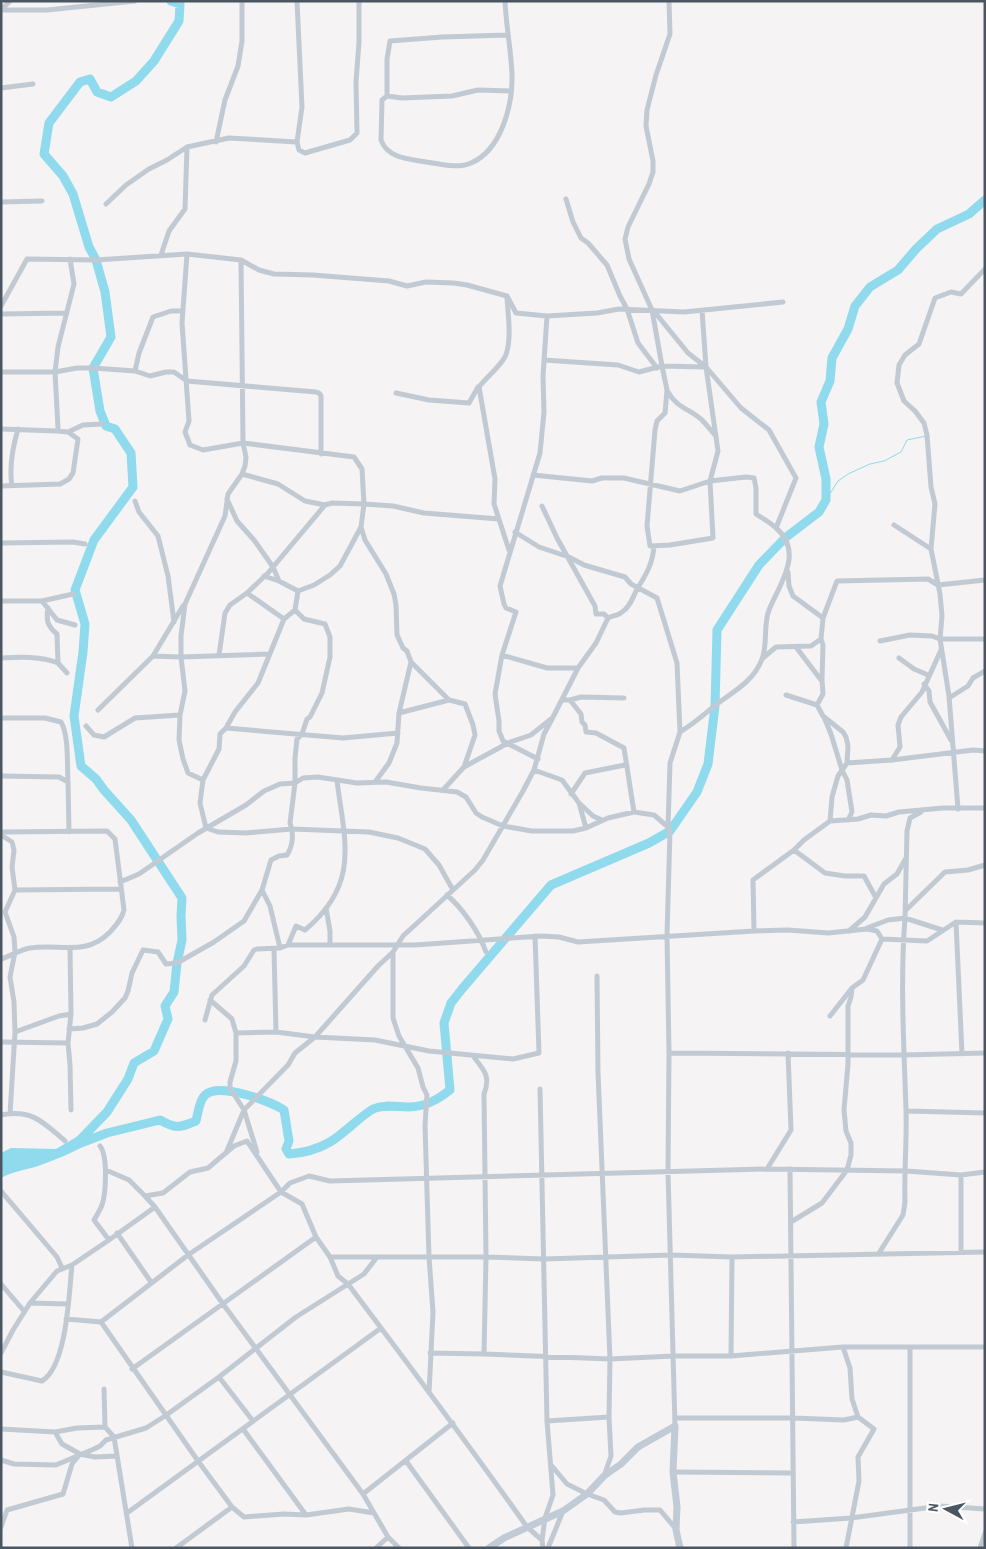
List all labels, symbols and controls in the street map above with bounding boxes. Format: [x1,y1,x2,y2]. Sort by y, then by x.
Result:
north arrow [921,1484,971,1534]
text: N [924,1502,943,1513]

